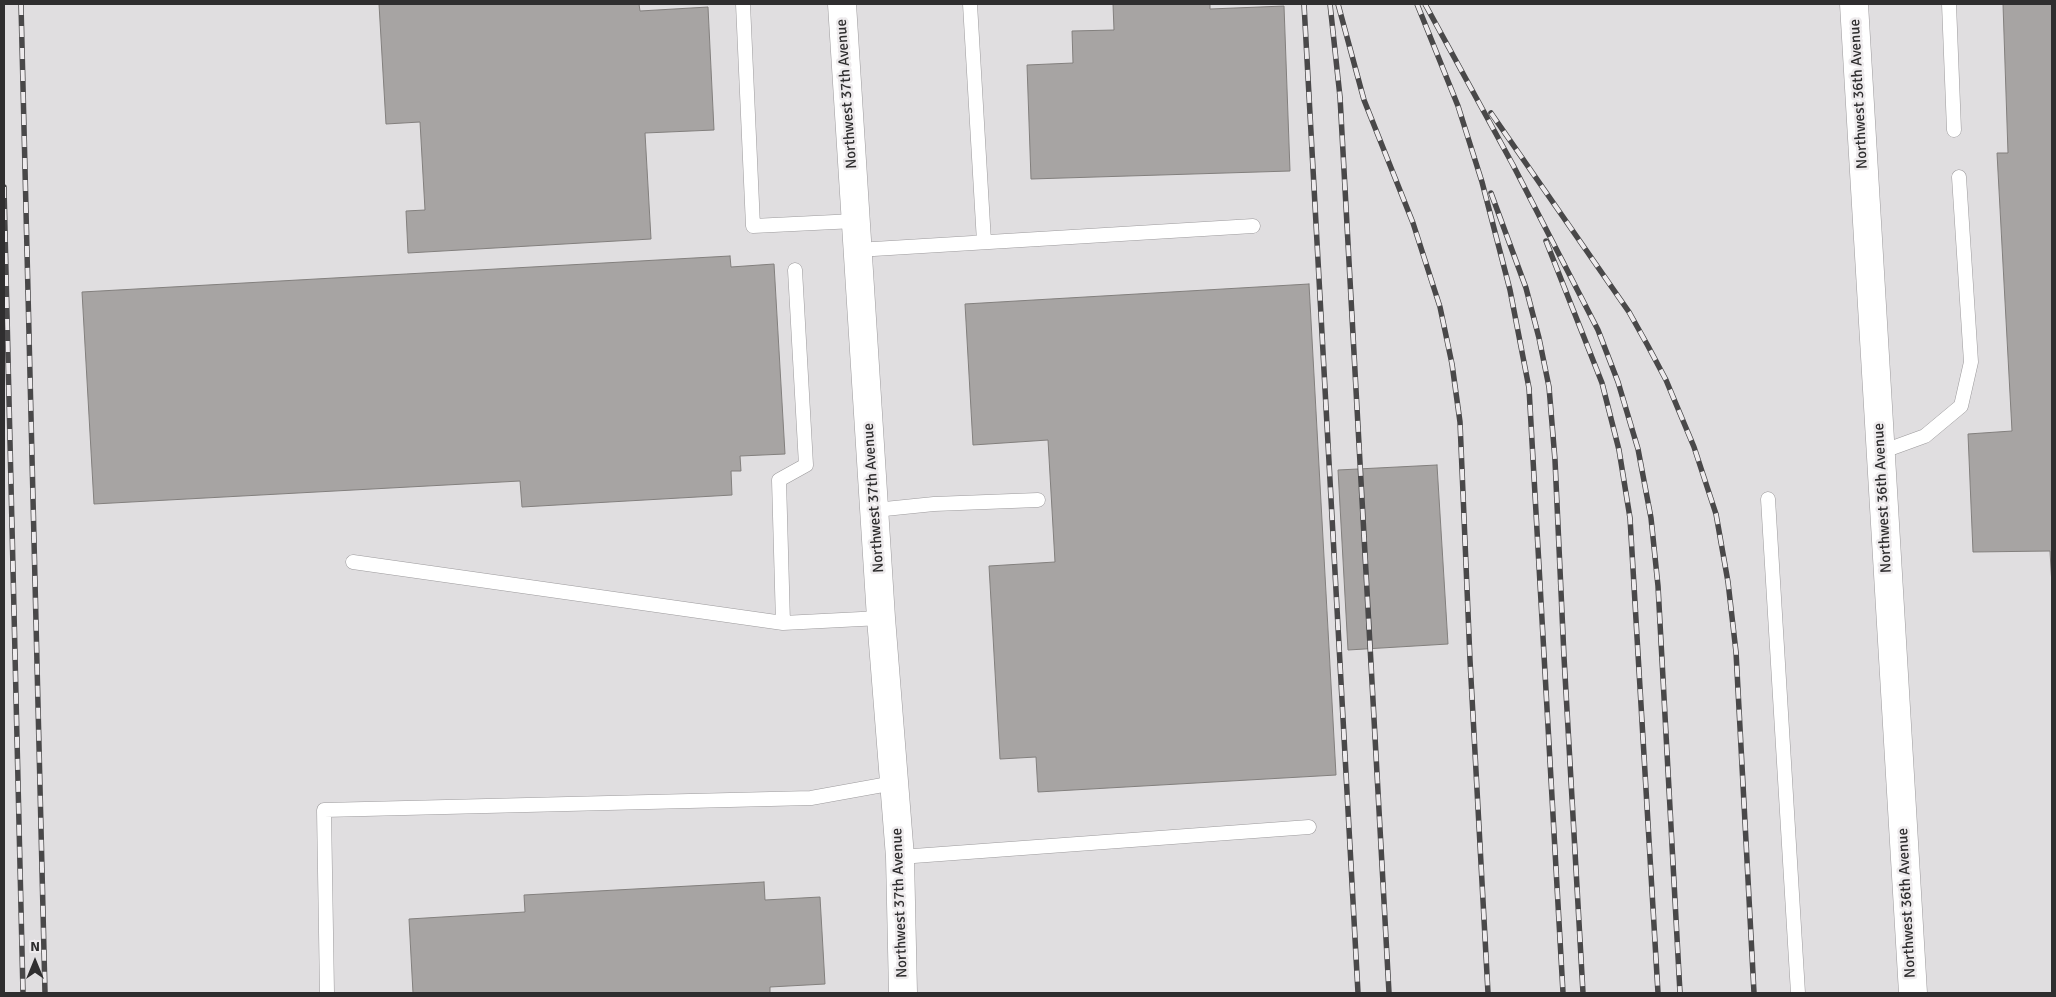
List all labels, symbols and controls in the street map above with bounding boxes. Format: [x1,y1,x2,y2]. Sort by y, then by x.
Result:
street label: Northwest 37th Avenue [833,19,861,169]
street label: Northwest 36th Avenue [1846,19,1872,169]
street label: Northwest 37th Avenue [860,423,888,573]
street label: Northwest 36th Avenue [1870,423,1896,573]
street label: Northwest 37th Avenue [888,828,912,978]
street label: Northwest 36th Avenue [1894,828,1920,978]
north arrow [10,937,60,987]
text: N [30,938,40,955]

